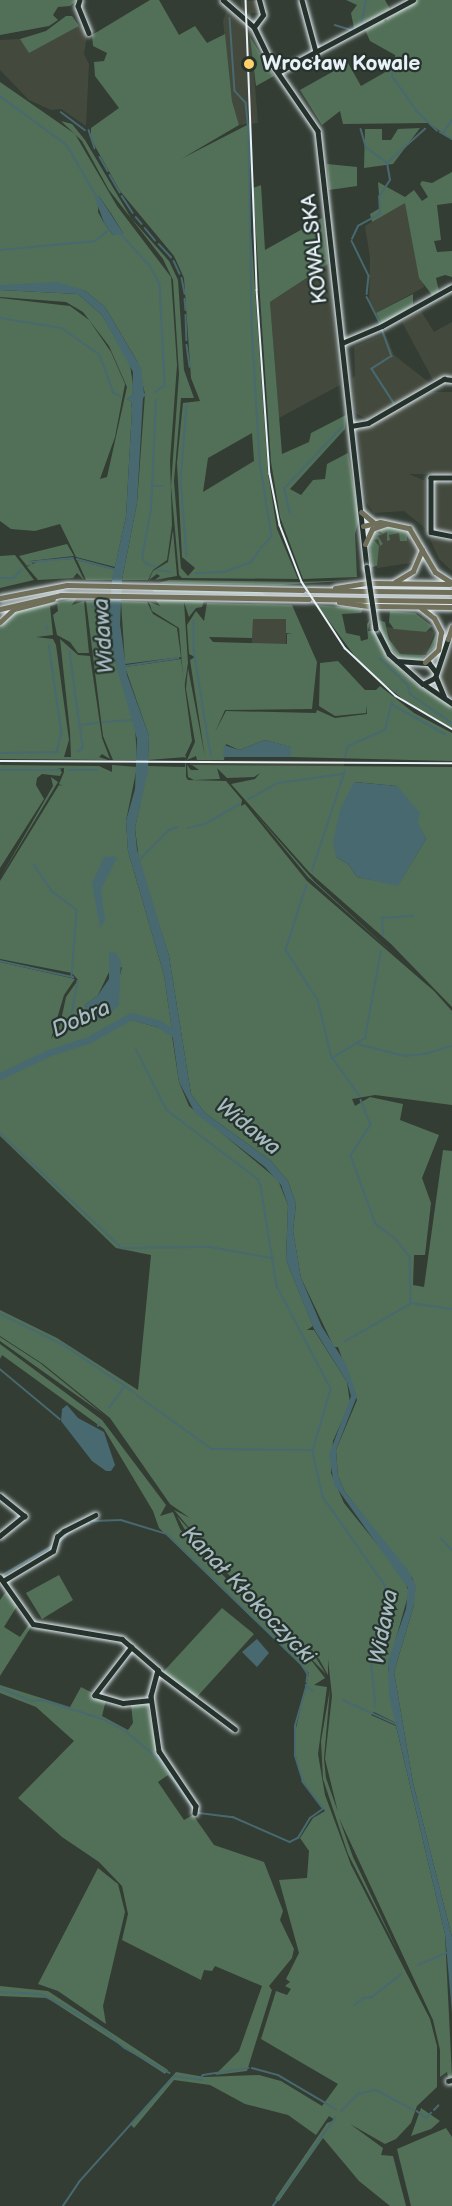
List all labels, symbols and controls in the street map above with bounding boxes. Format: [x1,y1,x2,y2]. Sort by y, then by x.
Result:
place label: Wrocław Kowale [262,51,420,77]
marker: Wrocław Kowale [240,55,258,73]
street label: KOWALSKA [297,193,333,305]
water label: Widawa [88,597,120,675]
water label: Dobra [48,994,114,1044]
water label: Widawa [210,1093,286,1161]
water label: Kanał Kłokoczycki [176,1521,320,1669]
water label: Widawa [364,1587,404,1667]

